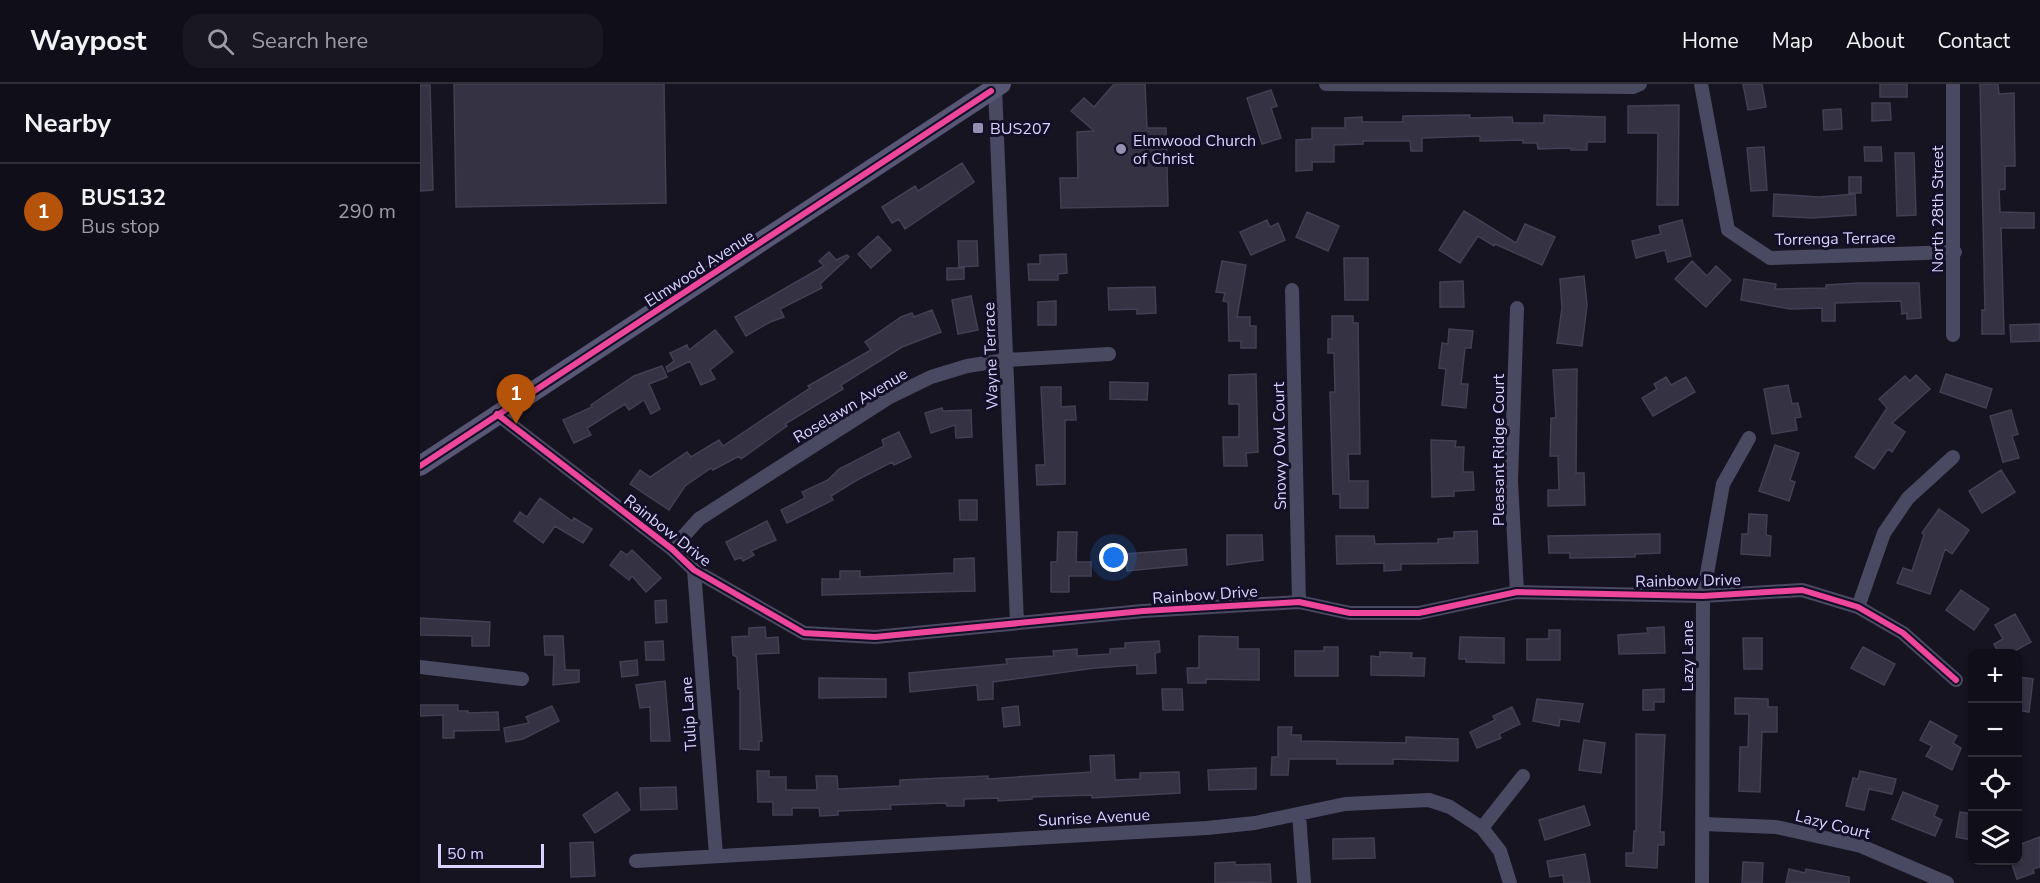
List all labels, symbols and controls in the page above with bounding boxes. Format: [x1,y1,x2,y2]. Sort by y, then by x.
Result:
search box [183,14,603,68]
text: Waypost [30,22,147,60]
icon: search [204,25,237,58]
text: Search here [252,26,368,56]
text: Home [1682,27,1739,55]
text: Map [1772,27,1813,55]
text: About [1846,27,1904,55]
text: Contact [1937,27,2010,55]
text: Nearby [24,106,111,141]
place label: BUS207 [990,118,1051,140]
marker: BUS207 [971,121,985,135]
place label: Elmwood Church of Christ [1133,130,1256,170]
marker: Elmwood Church of Christ [1114,142,1128,156]
street label: North 28th Street [1927,145,1949,273]
text: BUS132 [81,183,166,213]
text: 1 [38,198,50,225]
text: 290 m [338,198,396,225]
text: Bus stop [81,213,160,240]
street label: Elmwood Avenue [640,225,759,313]
street label: Torrenga Terrace [1774,227,1896,251]
street label: Wayne Terrace [978,302,1004,410]
street label: Roselawn Avenue [789,363,912,449]
street label: Pleasant Ridge Court [1488,373,1510,526]
pin: 1 [496,374,536,424]
street label: Snowy Owl Court [1268,381,1292,510]
street label: Rainbow Drive [619,490,716,572]
your location [1099,543,1128,572]
street label: Rainbow Drive [1635,569,1741,593]
street label: Rainbow Drive [1152,580,1258,610]
street label: Lazy Lane [1677,620,1699,692]
map controls [1968,649,2022,865]
button: + [1968,649,2022,703]
street label: Tulip Lane [675,676,703,752]
button: − [1968,703,2022,757]
button: locate [1968,757,2022,811]
street label: Sunrise Avenue [1037,804,1151,832]
street label: Lazy Court [1793,805,1873,845]
button: layers [1968,811,2022,865]
scale bar [438,841,544,868]
text: 50 m [447,843,484,865]

